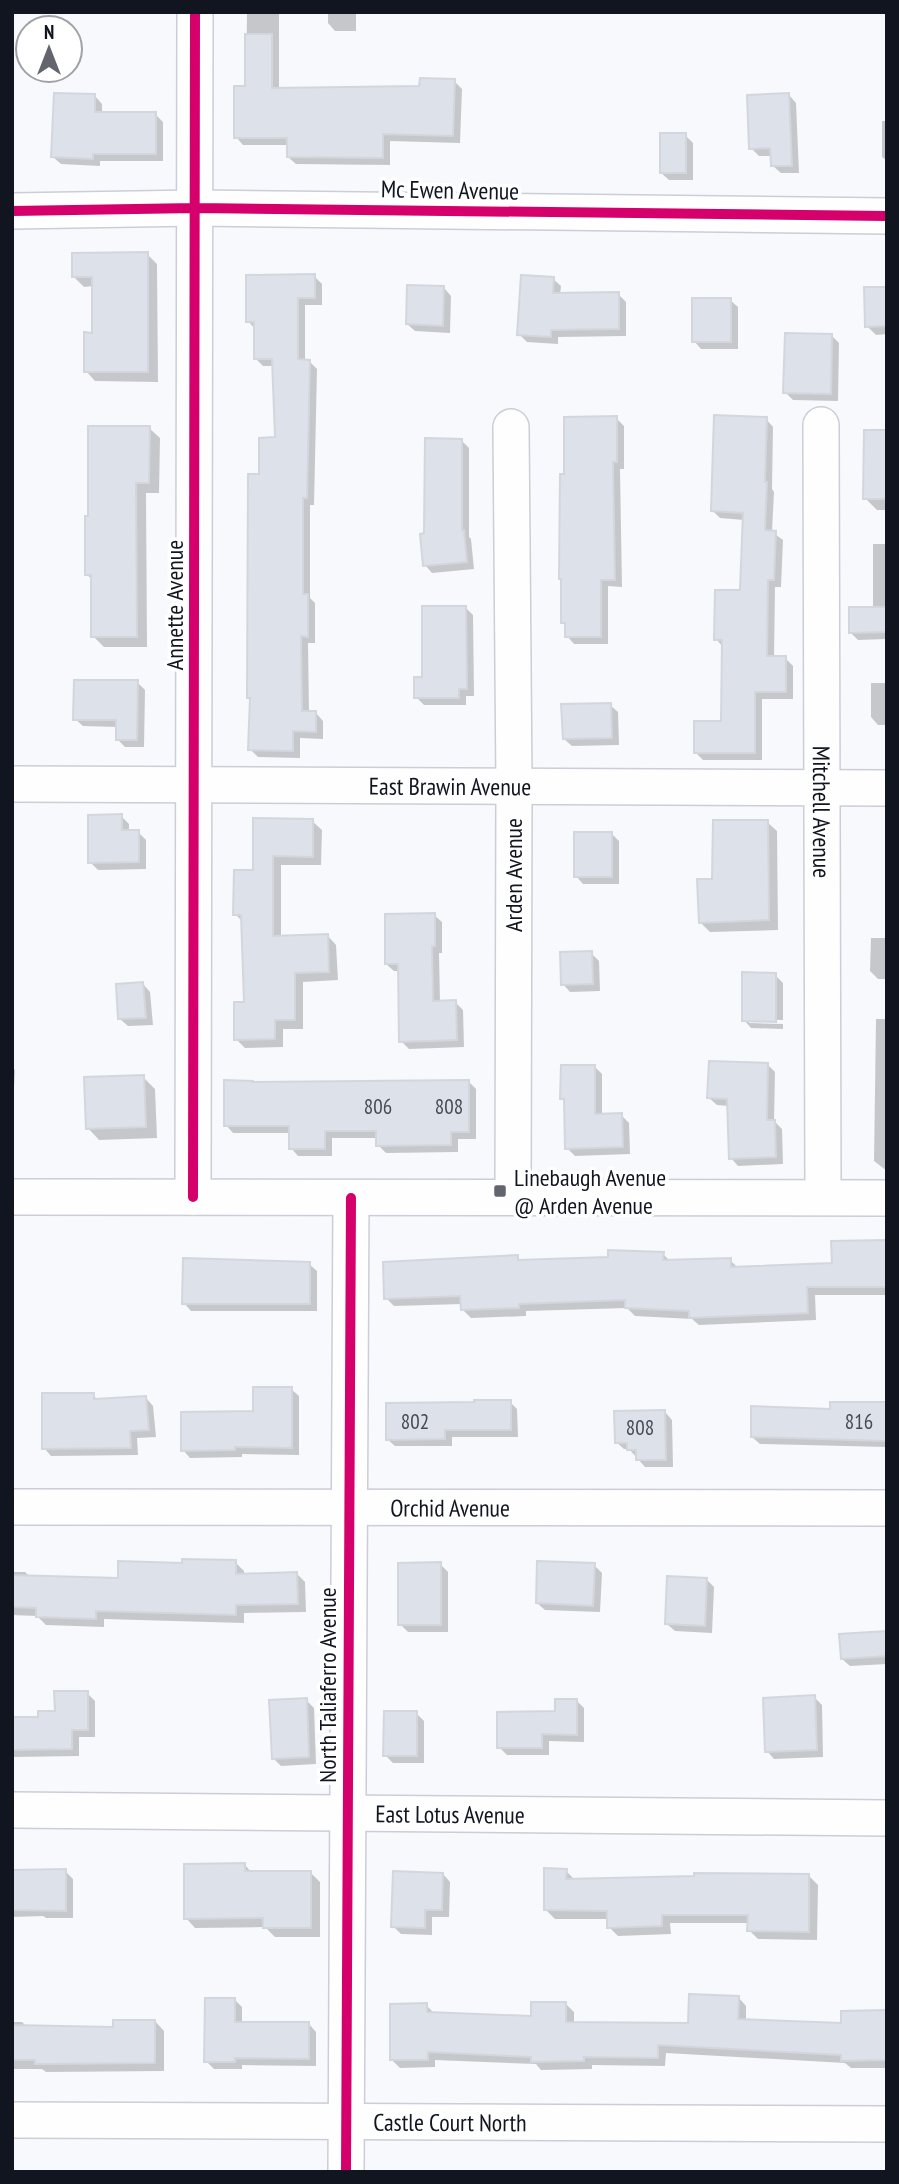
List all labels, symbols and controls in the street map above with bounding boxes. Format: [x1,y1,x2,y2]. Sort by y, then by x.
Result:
north arrow [14,14,84,84]
text: N [44,20,54,44]
street label: Mc Ewen Avenue [381,173,519,207]
street label: Annette Avenue [159,540,190,670]
street label: Mitchell Avenue [806,746,838,878]
street label: East Brawin Avenue [369,770,531,802]
street label: Arden Avenue [498,818,529,932]
house number: 806 [364,1093,392,1120]
house number: 808 [435,1093,463,1120]
place label: Linebaugh Avenue @ Arden Avenue [514,1162,666,1221]
marker: Linebaugh Avenue @ Arden Avenue [492,1183,508,1199]
house number: 802 [401,1408,429,1435]
house number: 816 [845,1408,873,1435]
house number: 808 [626,1414,654,1441]
street label: Orchid Avenue [390,1492,510,1523]
street label: North Taliaferro Avenue [312,1587,343,1783]
street label: East Lotus Avenue [375,1798,525,1830]
street label: Castle Court North [373,2106,527,2138]

